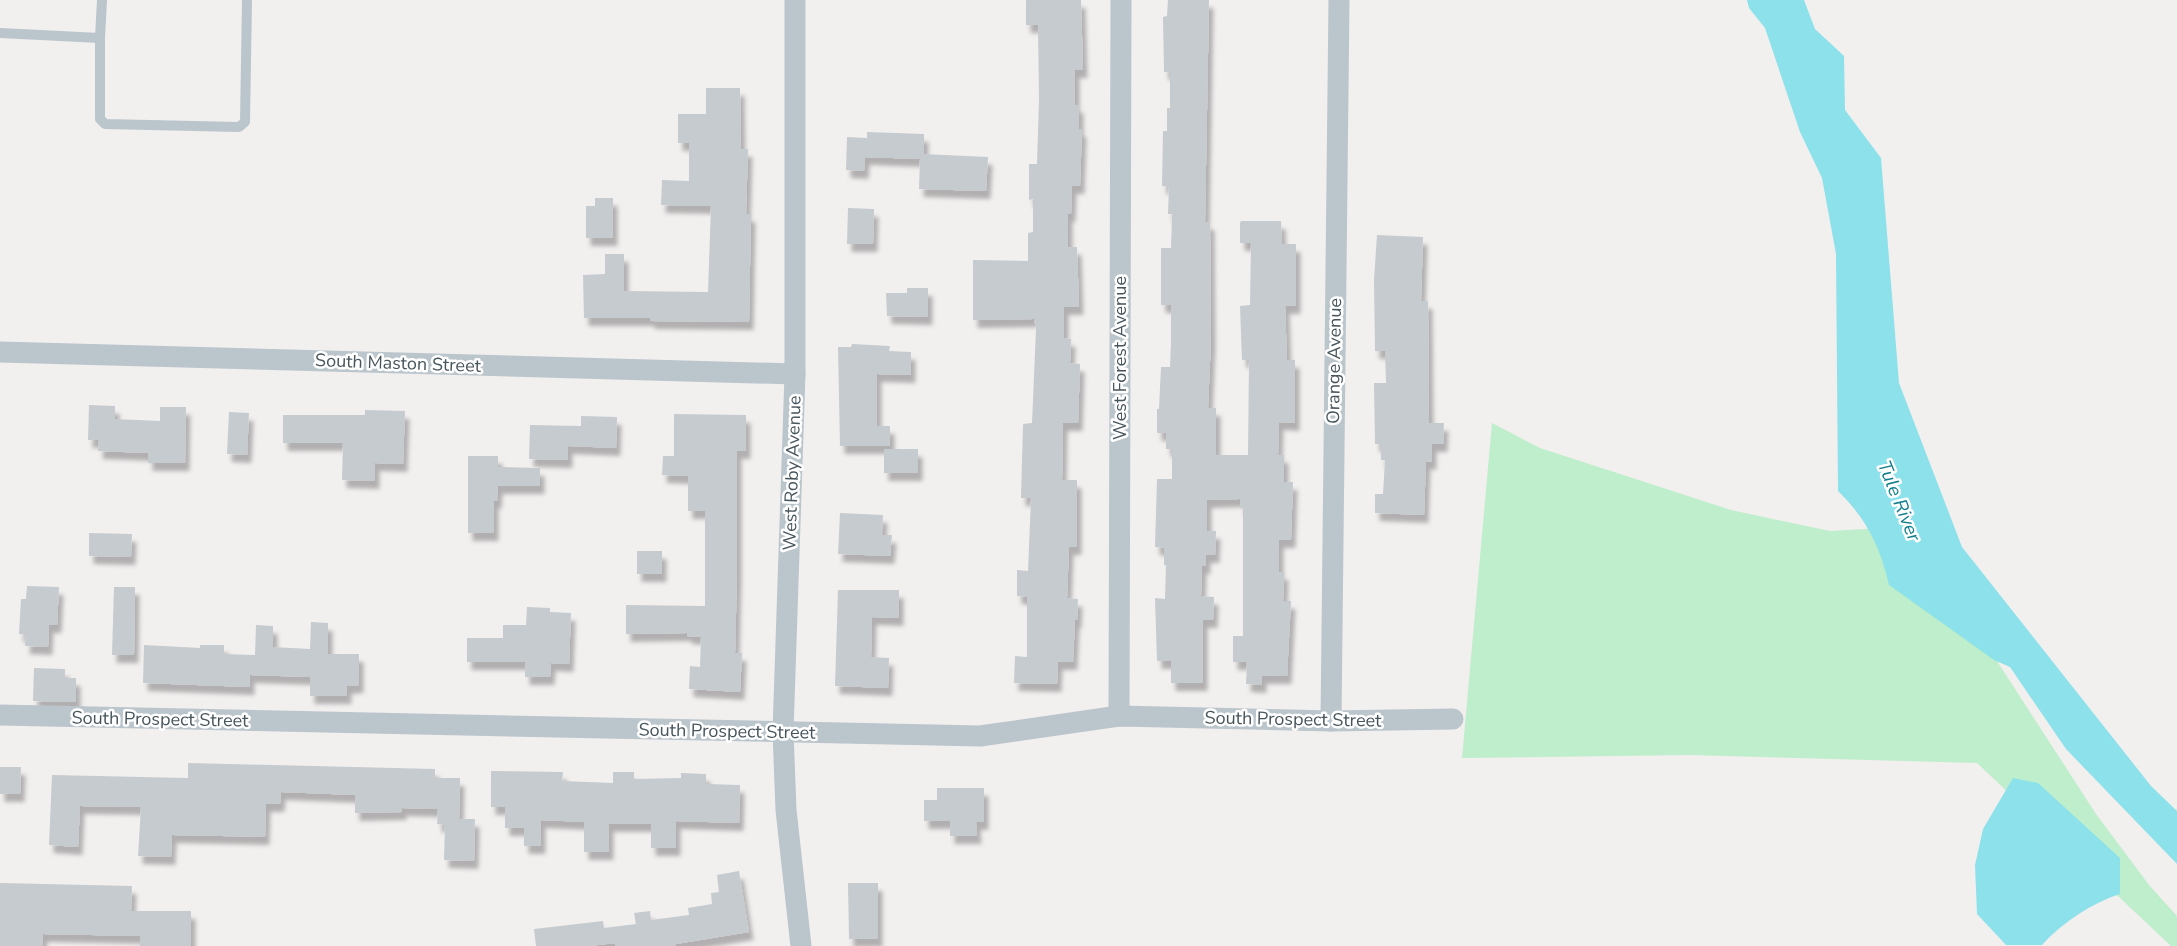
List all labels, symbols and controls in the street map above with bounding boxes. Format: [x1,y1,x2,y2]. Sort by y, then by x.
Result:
street label: West Forest Avenue [1108,276,1132,440]
street label: Orange Avenue [1321,298,1347,424]
street label: South Maston Street [315,348,482,378]
street label: West Roby Avenue [777,395,807,551]
water label: Tule River [1871,457,1927,546]
street label: South Prospect Street [71,705,249,733]
street label: South Prospect Street [1204,705,1382,733]
street label: South Prospect Street [638,717,816,745]

